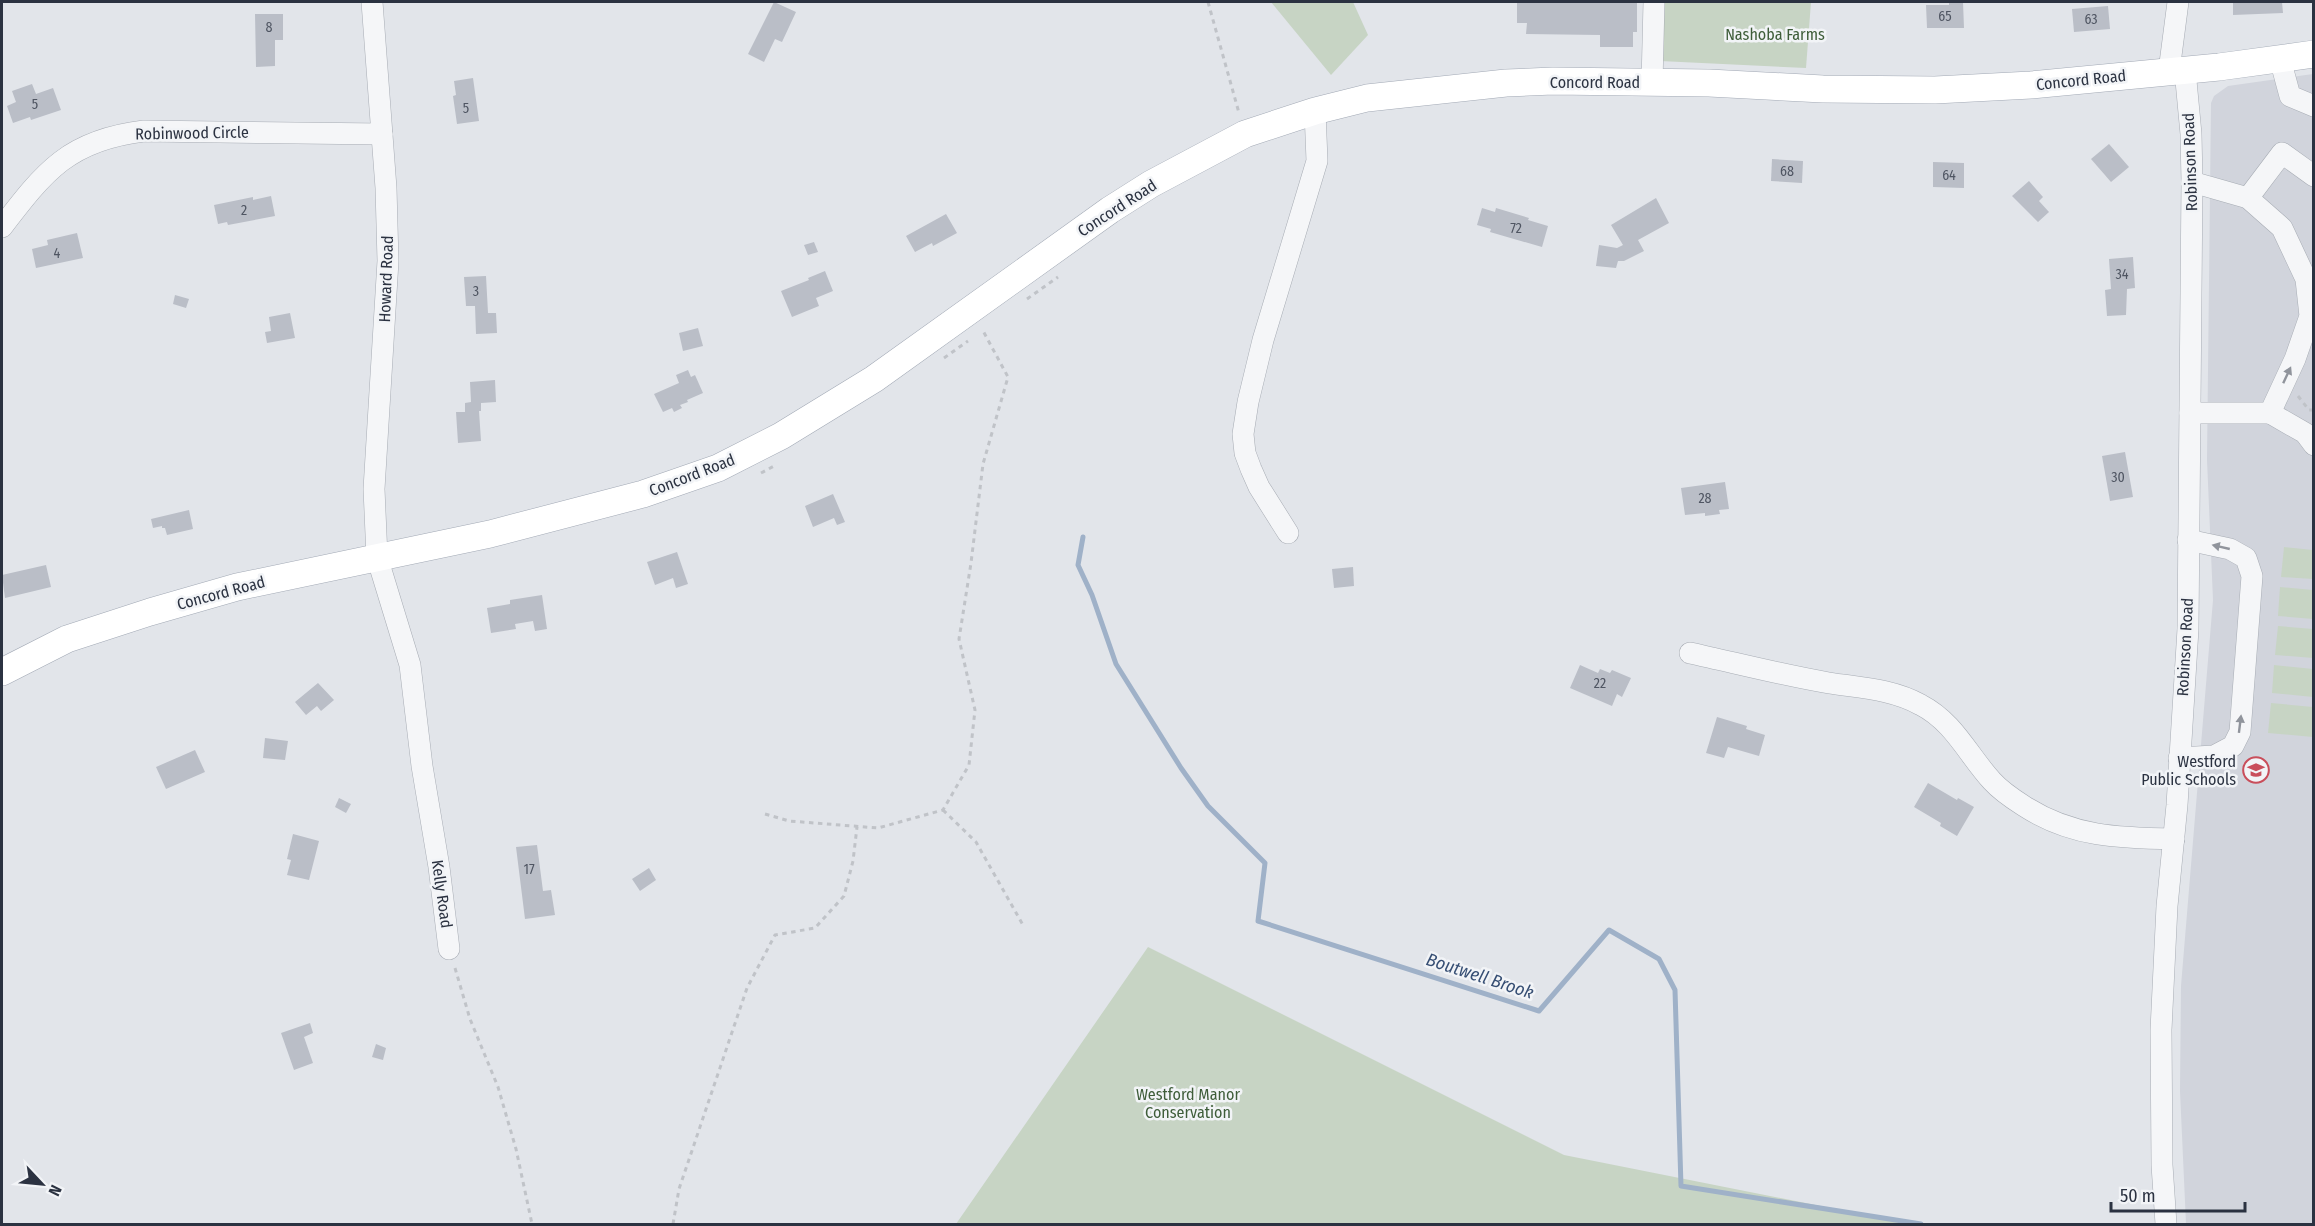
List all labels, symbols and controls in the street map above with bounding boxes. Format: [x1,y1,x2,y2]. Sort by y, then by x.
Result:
house number: 65 [1938,8,1952,25]
house number: 63 [2084,11,2098,28]
house number: 8 [266,19,273,36]
park label: Nashoba Farms [1725,25,1825,44]
street label: Concord Road [2035,66,2127,94]
street label: Concord Road [1550,73,1640,92]
house number: 5 [32,96,38,113]
house number: 5 [463,100,469,117]
street label: Robinson Road [2179,112,2201,212]
street label: Robinwood Circle [135,123,249,143]
house number: 68 [1780,163,1794,180]
house number: 64 [1942,167,1956,184]
street label: Concord Road [1074,175,1160,241]
house number: 2 [241,202,247,219]
house number: 72 [1510,220,1522,237]
street label: Howard Road [375,235,397,323]
house number: 4 [54,245,61,262]
house number: 34 [2115,266,2129,283]
house number: 3 [473,283,479,300]
one-way arrow [2283,366,2292,383]
street label: Concord Road [646,450,738,500]
house number: 30 [2111,469,2125,486]
house number: 28 [1698,490,1712,507]
one-way arrow [2212,542,2230,552]
street label: Concord Road [175,572,267,614]
street label: Robinson Road [2173,597,2197,697]
house number: 22 [1594,675,1606,692]
one-way arrow [2235,714,2244,733]
place label: Westford Public Schools [2141,752,2236,789]
school or university icon: Westford Public Schools [2241,755,2271,785]
street label: Kelly Road [428,859,456,929]
house number: 17 [523,861,535,878]
water label: Boutwell Brook [1423,948,1537,1004]
park label: Westford Manor Conservation [1136,1085,1240,1122]
north arrow [12,1154,72,1214]
scale bar [2111,1175,2244,1213]
text: N [44,1182,66,1199]
text: 50 m [2120,1185,2156,1207]

